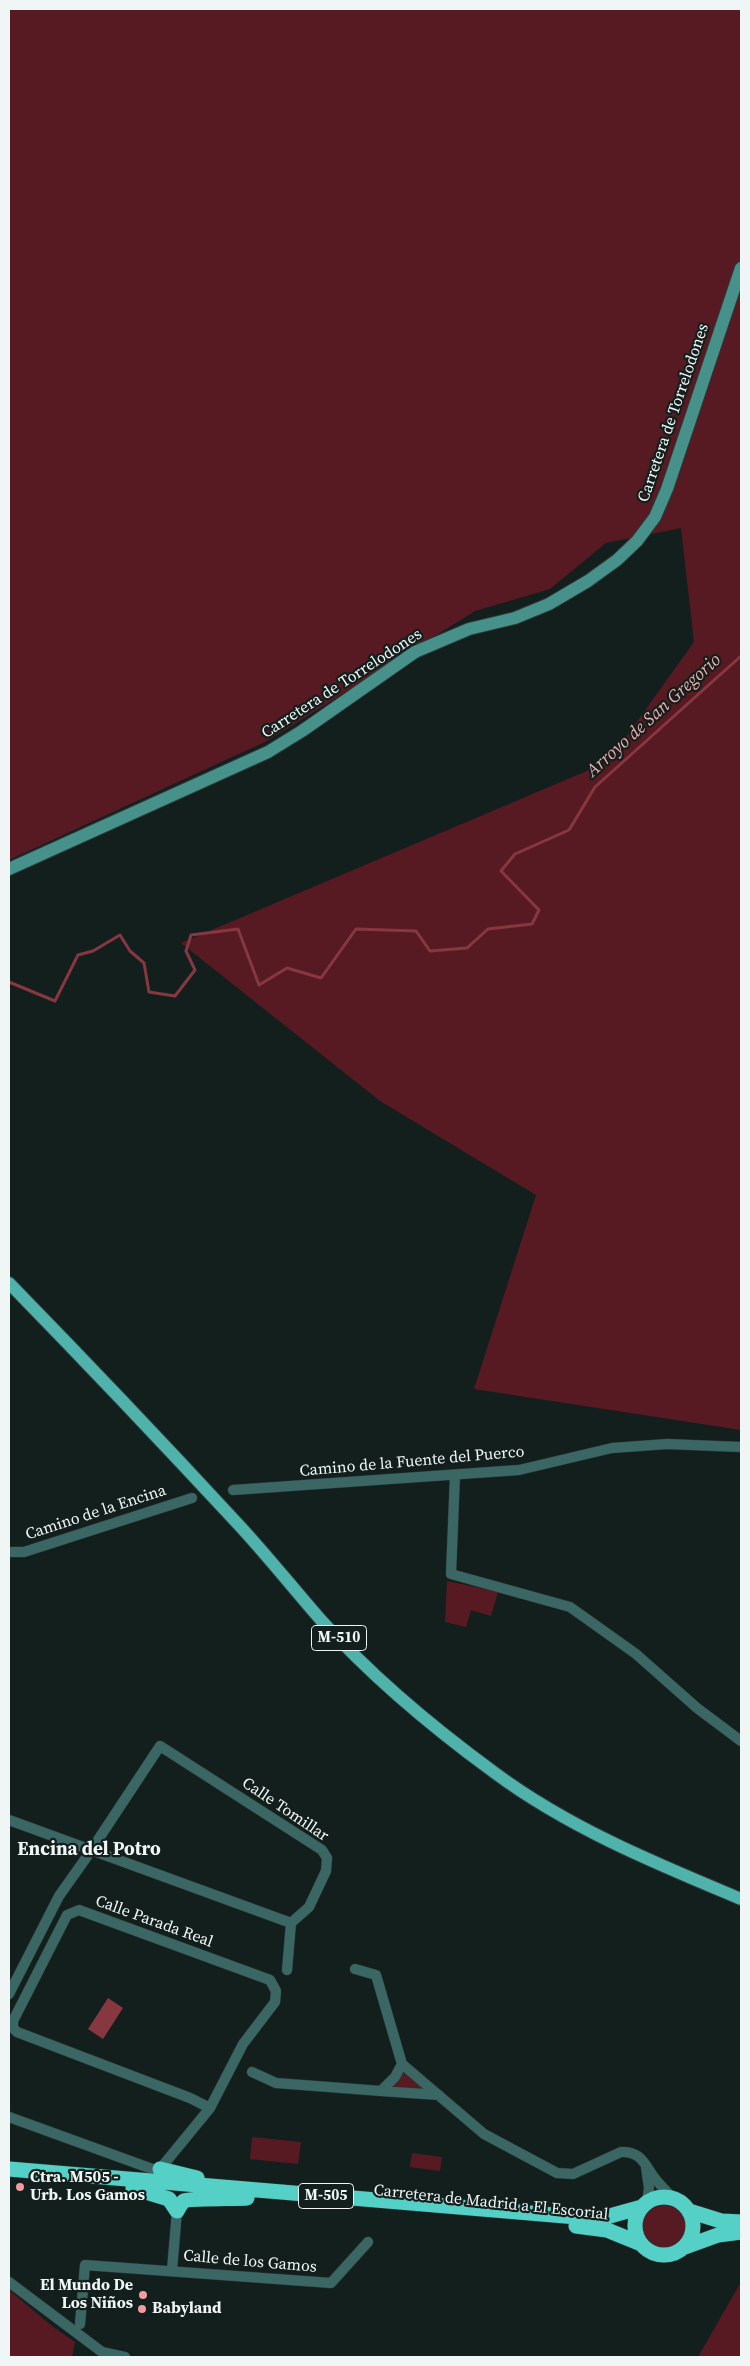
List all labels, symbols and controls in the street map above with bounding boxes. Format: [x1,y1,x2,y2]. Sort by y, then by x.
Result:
street label: Carretera de Torrelodones [634,321,714,505]
street label: Carretera de Torrelodones [258,625,426,743]
water label: Arroyo de San Gregorio [582,650,726,782]
street label: Camino de la Fuente del Puerco [299,1443,525,1481]
street label: Camino de la Encina [23,1481,169,1545]
road number: M-510 [312,1626,366,1650]
street label: Calle Tomillar [238,1774,332,1846]
district label: Encina del Potro [17,1839,161,1861]
street label: Calle Parada Real [93,1892,215,1952]
place label: Ctra. M505 - Urb. Los Gamos [30,2168,145,2206]
marker: Ctra. M505 - Urb. Los Gamos [14,2181,26,2193]
street label: Carretera de Madrid a El Escorial [373,2181,609,2225]
road number: M-505 [298,2184,354,2208]
street label: Calle de los Gamos [182,2247,318,2277]
place label: El Mundo De Los Niños [40,2276,133,2314]
marker: El Mundo De Los Niños [137,2289,149,2301]
place label: Babyland [152,2299,222,2319]
marker: Babyland [136,2303,148,2315]

